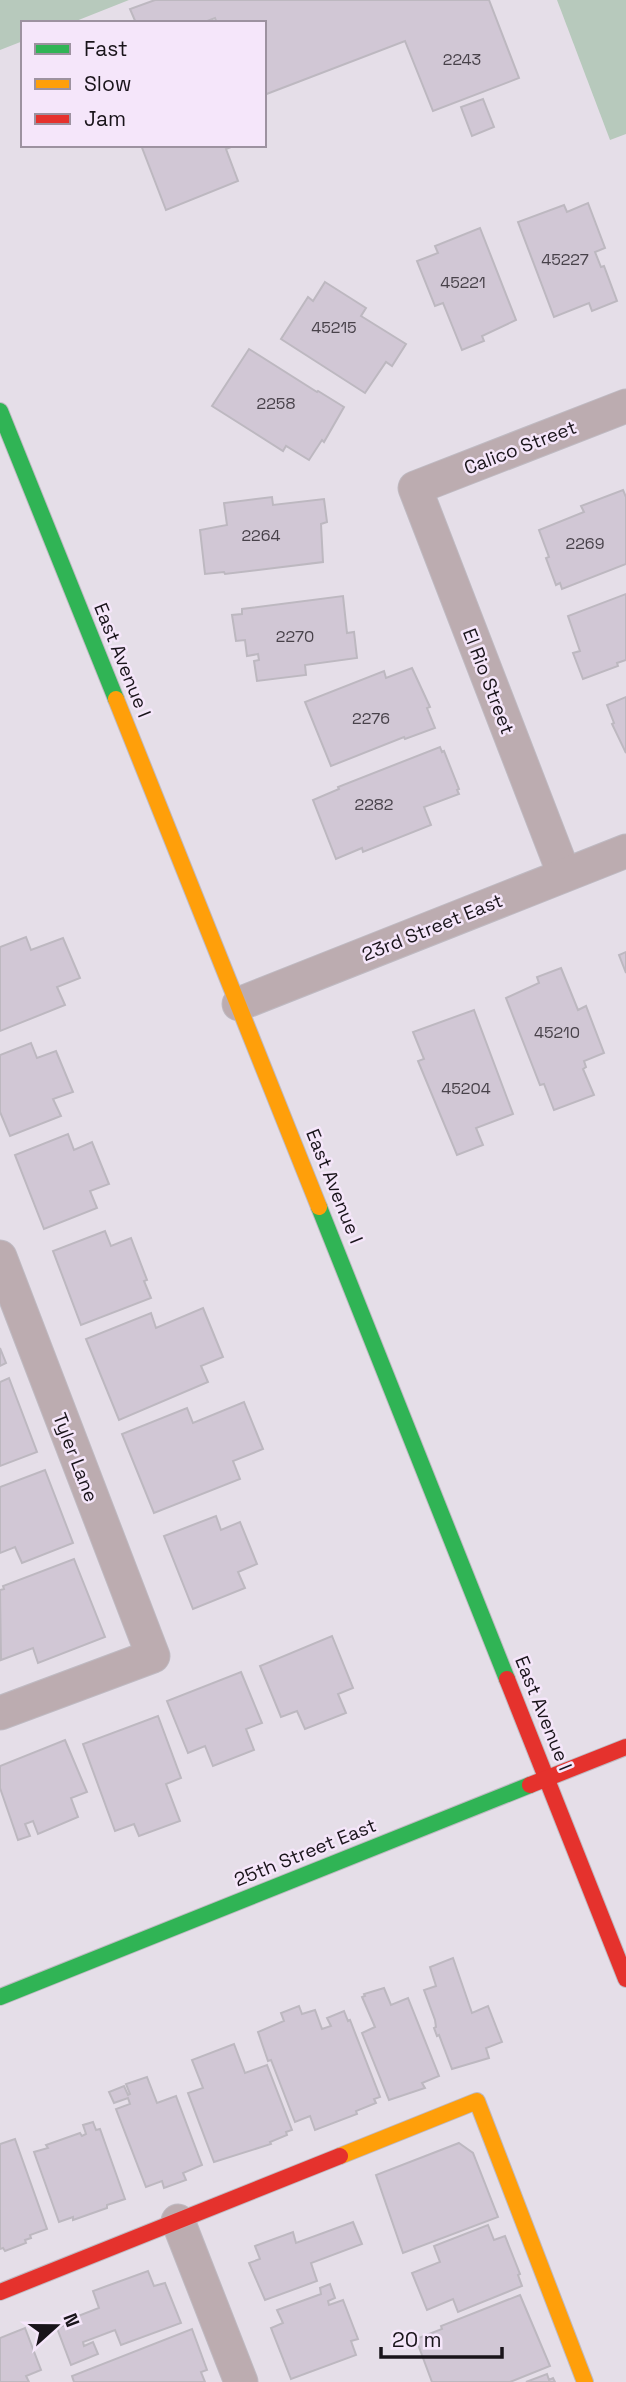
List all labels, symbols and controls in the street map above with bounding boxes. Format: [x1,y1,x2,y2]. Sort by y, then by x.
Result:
legend [21,21,266,147]
text: Fast [84,35,128,62]
house number: 2243 [443,49,481,70]
text: Slow [84,70,132,97]
text: Jam [84,105,126,132]
house number: 45227 [541,249,589,270]
house number: 45221 [440,272,486,293]
house number: 45215 [311,317,357,338]
house number: 2258 [257,393,295,414]
street label: Calico Street [460,415,580,480]
house number: 2264 [241,525,281,546]
house number: 2269 [566,533,604,554]
street label: East Avenue I [88,599,157,721]
street label: El Rio Street [457,625,520,738]
house number: 2270 [276,626,314,647]
house number: 2276 [352,708,390,729]
house number: 2282 [355,794,393,815]
street label: 23rd Street East [358,888,506,967]
house number: 45210 [534,1022,580,1043]
house number: 45204 [441,1078,491,1099]
street label: East Avenue I [300,1125,369,1247]
street label: Tyler Lane [47,1409,104,1505]
street label: East Avenue I [509,1652,578,1774]
street label: 25th Street East [230,1813,380,1892]
north arrow [21,2291,91,2361]
text: N [57,2310,85,2331]
scale bar [381,2316,502,2360]
text: 20 m [392,2326,442,2353]

